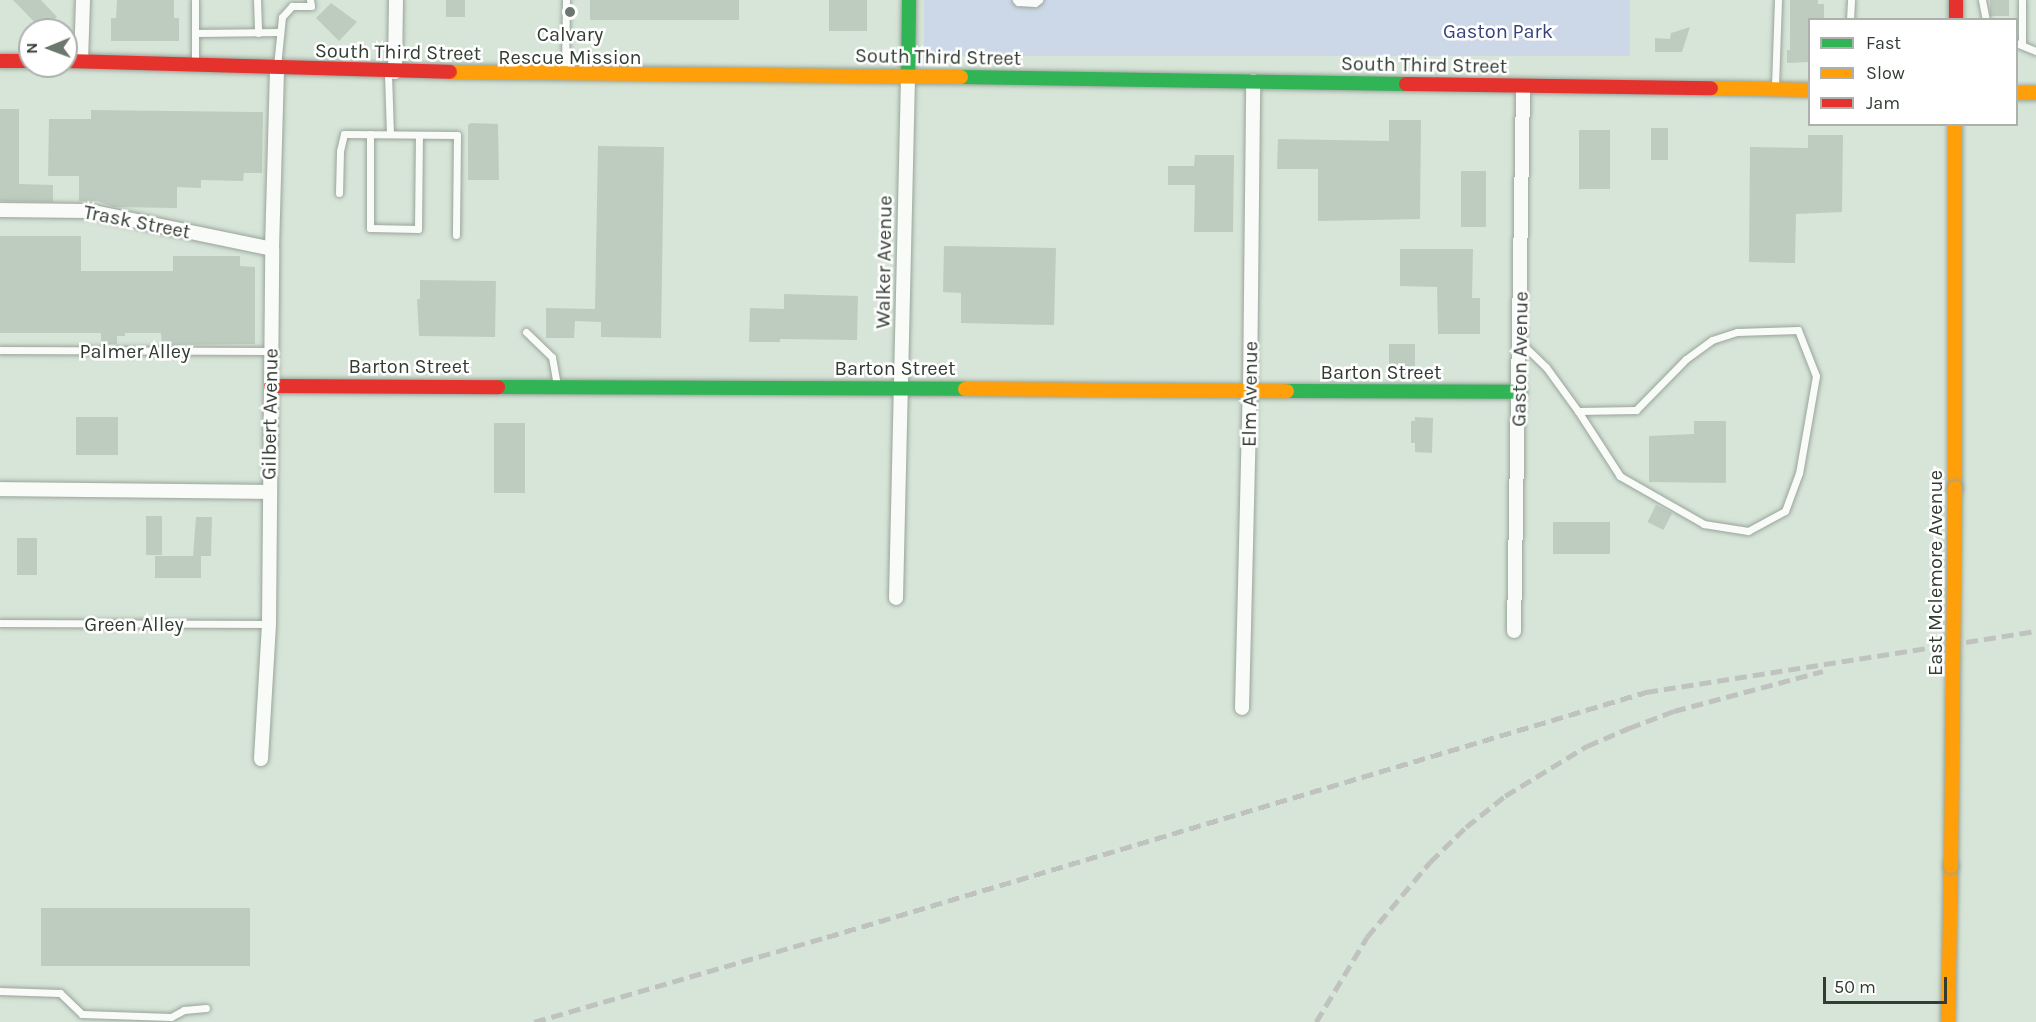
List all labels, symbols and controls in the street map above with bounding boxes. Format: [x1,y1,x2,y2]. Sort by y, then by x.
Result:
marker: Calvary Rescue Mission [563,5,577,19]
north arrow [18,18,78,78]
legend [1808,18,2018,126]
park label: Gaston Park [1443,19,1553,43]
place label: Calvary Rescue Mission [498,22,642,69]
text: Fast [1866,32,1901,54]
street label: South Third Street [315,39,481,65]
text: N [22,42,41,54]
street label: South Third Street [855,44,1021,70]
street label: South Third Street [1341,52,1507,78]
text: Slow [1866,62,1905,84]
text: Jam [1866,92,1900,114]
street label: Walker Avenue [871,195,897,329]
street label: Trask Street [82,200,192,244]
street label: Gaston Avenue [1507,291,1533,427]
street label: Palmer Alley [80,339,190,363]
street label: Elm Avenue [1237,341,1263,447]
street label: Gilbert Avenue [257,348,283,480]
street label: Barton Street [349,354,469,378]
street label: Barton Street [835,356,955,380]
street label: Barton Street [1321,360,1441,384]
street label: East Mclemore Avenue [1923,470,1947,676]
street label: Green Alley [84,612,184,636]
scale bar [1826,965,1950,1003]
text: 50 m [1834,976,1876,998]

